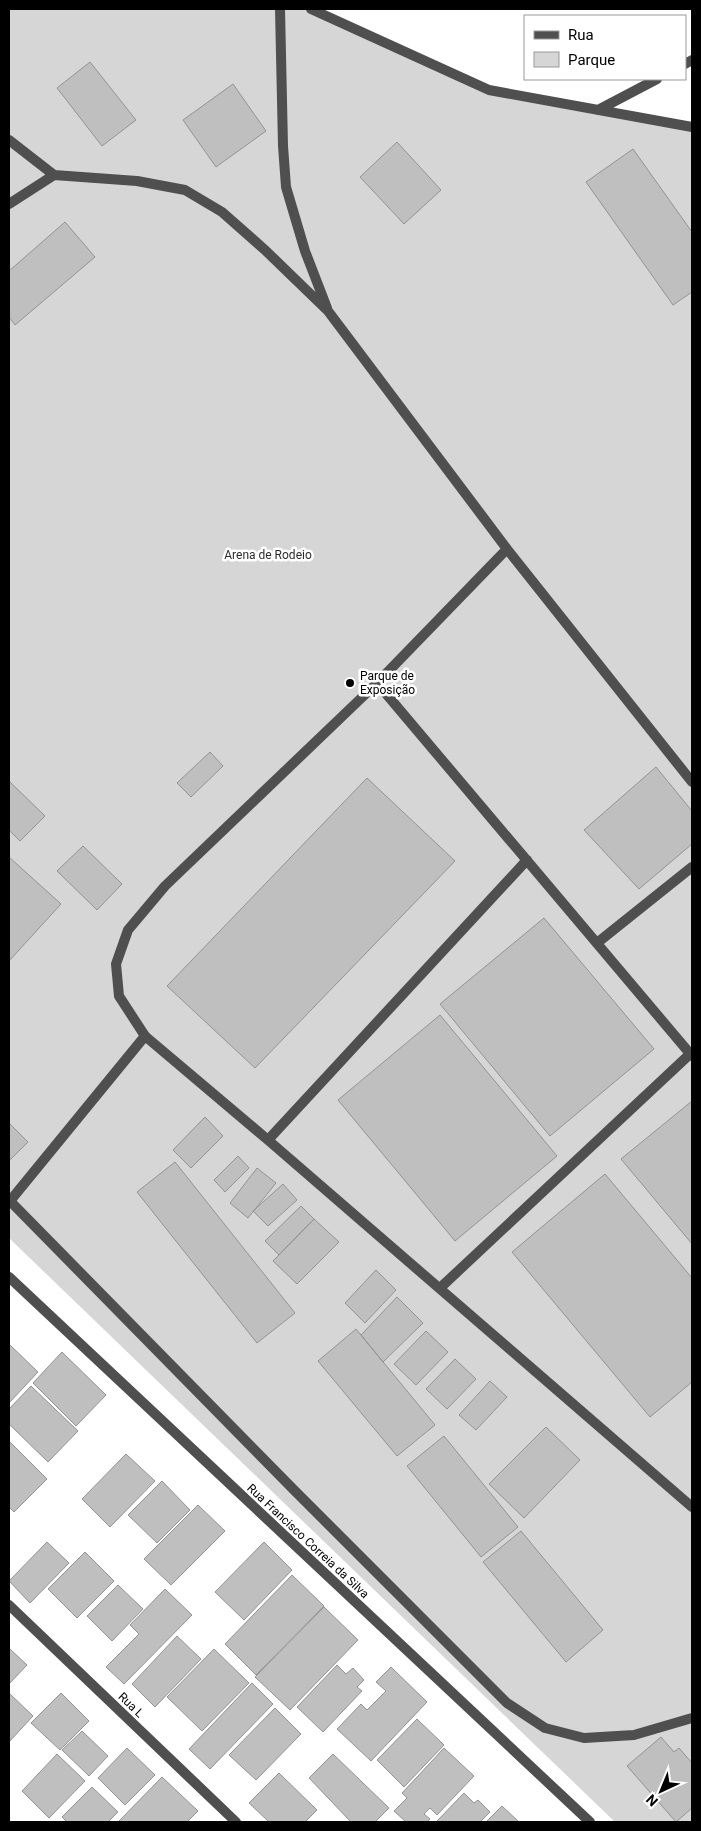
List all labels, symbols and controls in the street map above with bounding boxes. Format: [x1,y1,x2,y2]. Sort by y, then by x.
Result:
legend [524,15,686,80]
text: Rua [568,26,594,44]
text: Parque [568,51,615,69]
park label: Arena de Rodeio [224,548,312,562]
place label: Parque de Exposição [360,669,415,697]
marker: Parque de Exposição [344,677,356,689]
street label: Rua Francisco Correia da Silva [244,1481,372,1601]
street label: Rua L [115,1690,147,1721]
north arrow [636,1766,686,1816]
text: N [643,1791,661,1810]

